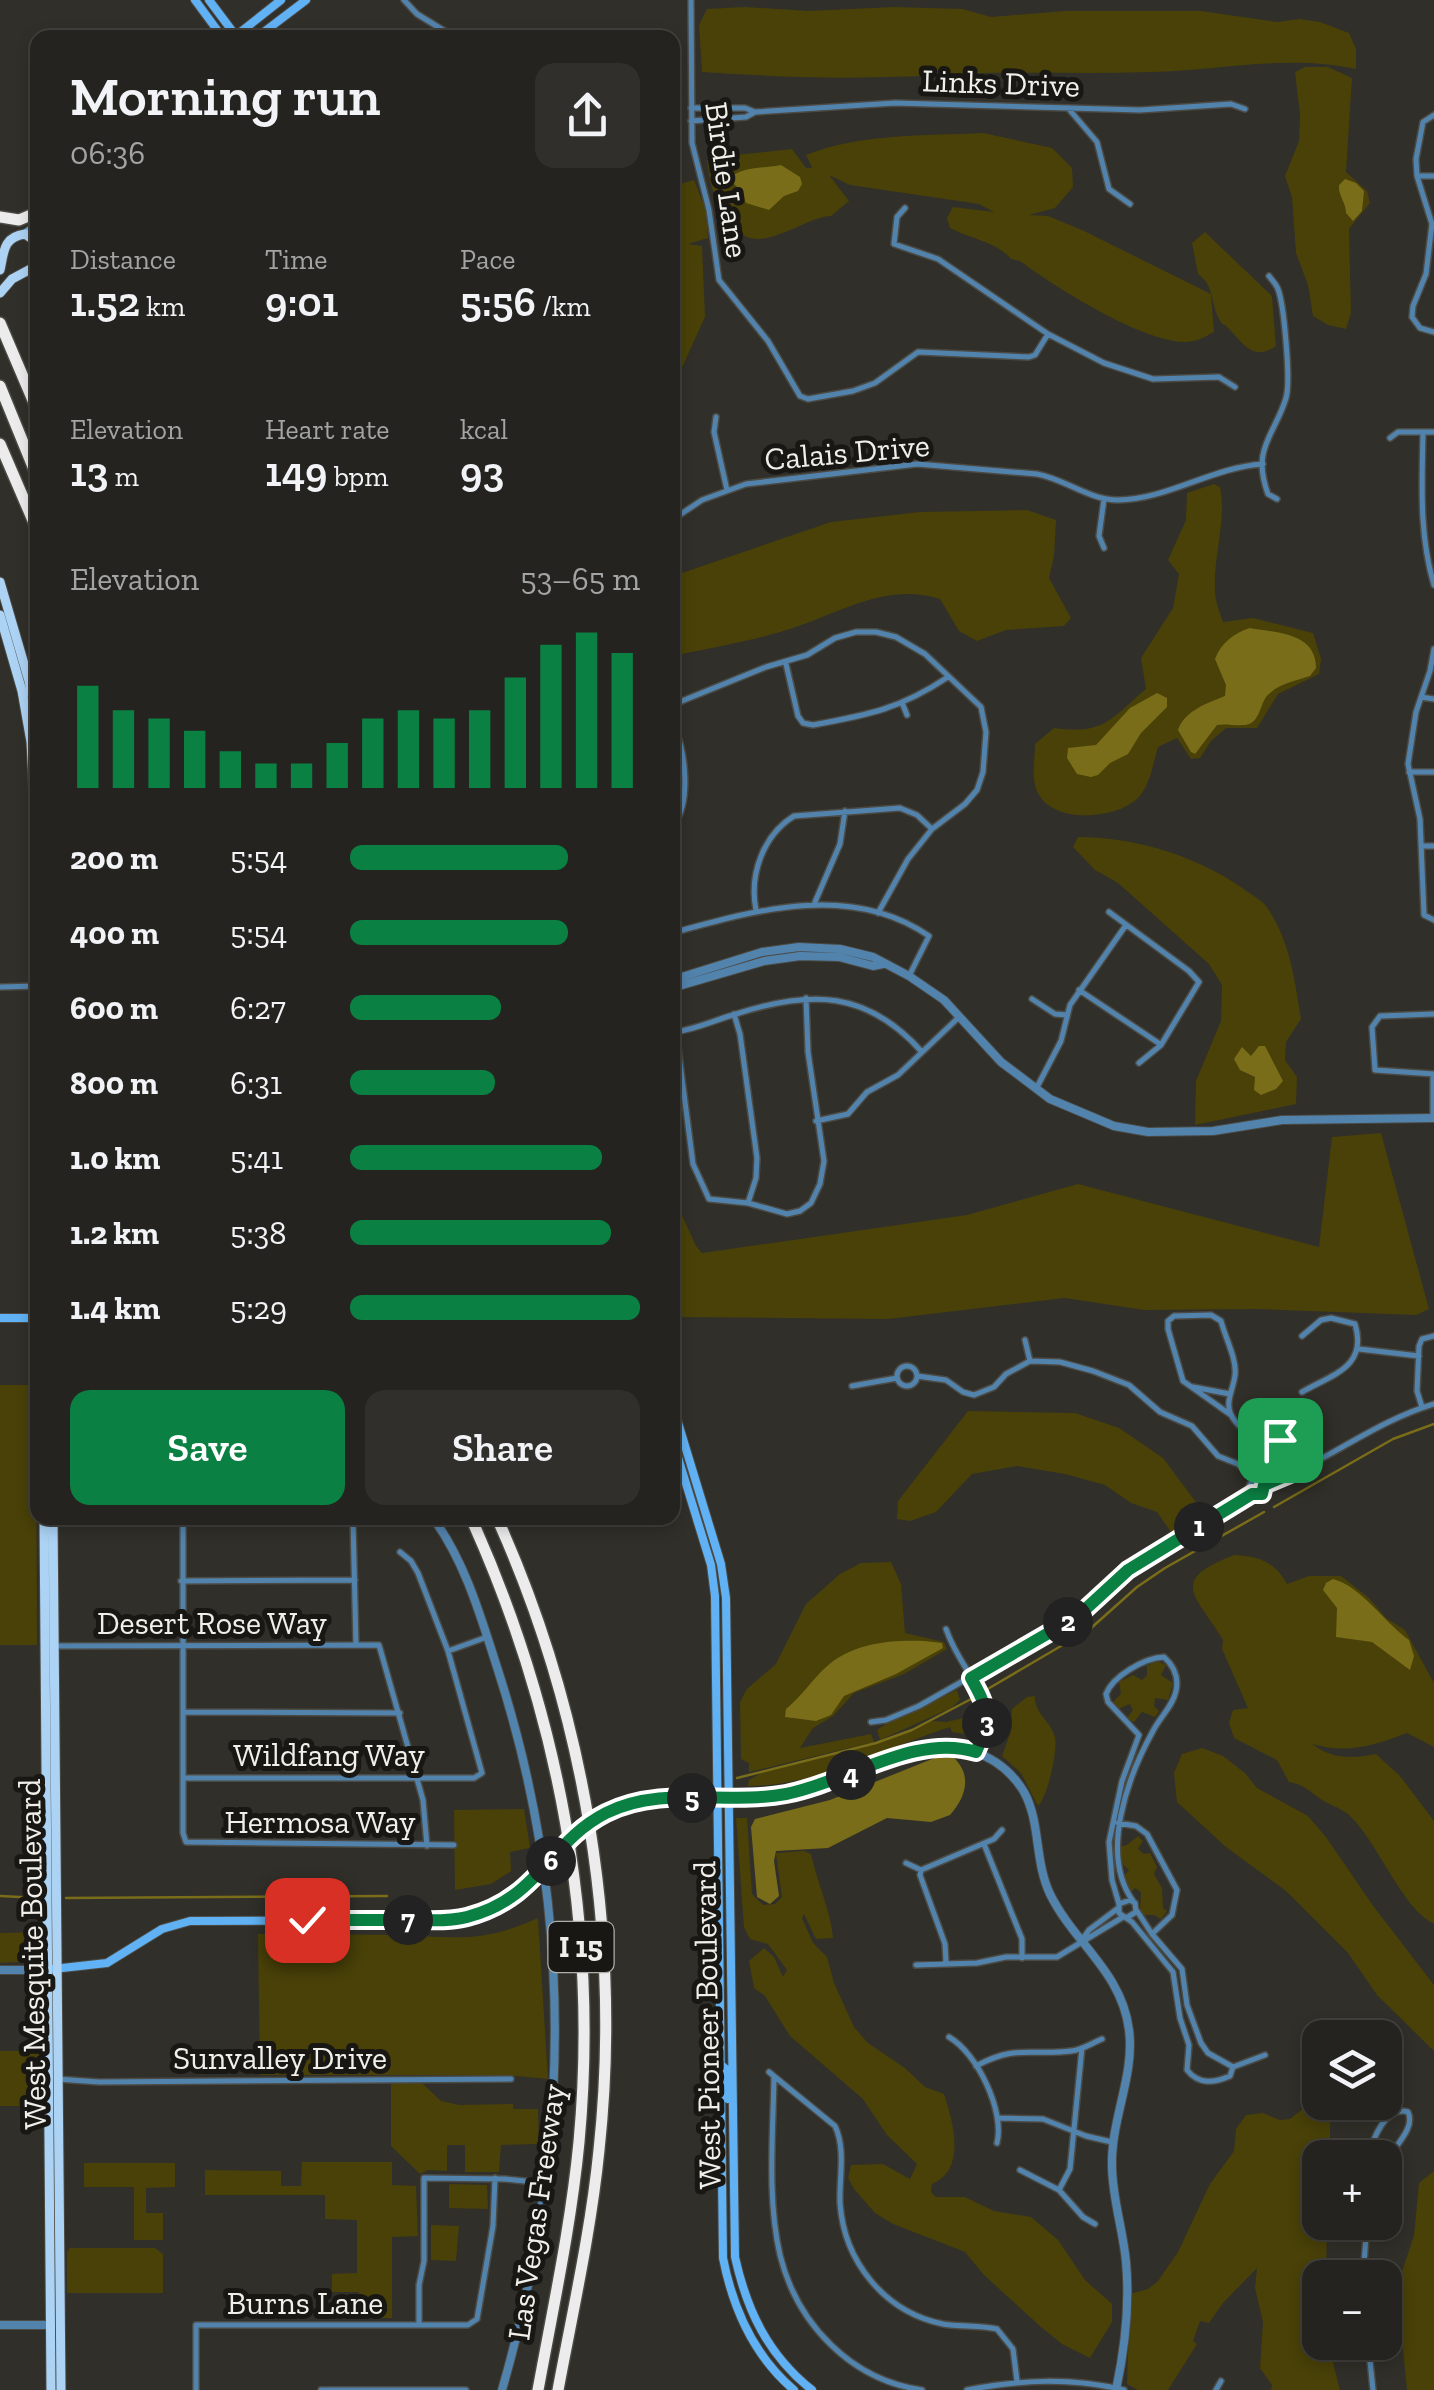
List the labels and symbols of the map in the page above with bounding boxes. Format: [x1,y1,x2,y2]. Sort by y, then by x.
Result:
street label: Links Drive [921,61,1081,105]
street label: Birdie Lane [697,100,757,260]
street label: Calais Drive [763,426,931,478]
pin [1238,1398,1323,1483]
pin: 1 [1174,1502,1224,1552]
pin: 2 [1043,1597,1093,1647]
street label: Desert Rose Way [97,1604,328,1642]
pin: 3 [962,1698,1012,1748]
street label: Wildfang Way [233,1736,426,1774]
pin: 4 [826,1750,876,1800]
pin: 5 [667,1773,717,1823]
street label: West Mesquite Boulevard [10,1778,54,2130]
street label: Hermosa Way [224,1803,416,1841]
pin: 6 [526,1836,576,1886]
street label: West Pioneer Boulevard [685,1860,729,2190]
pin [265,1878,350,1963]
pin: 7 [383,1895,433,1945]
road number: I 15 [548,1922,614,1972]
street label: Sunvalley Drive [173,2039,387,2077]
street label: Las Vegas Freeway [499,2081,573,2342]
street label: Burns Lane [227,2284,383,2322]

